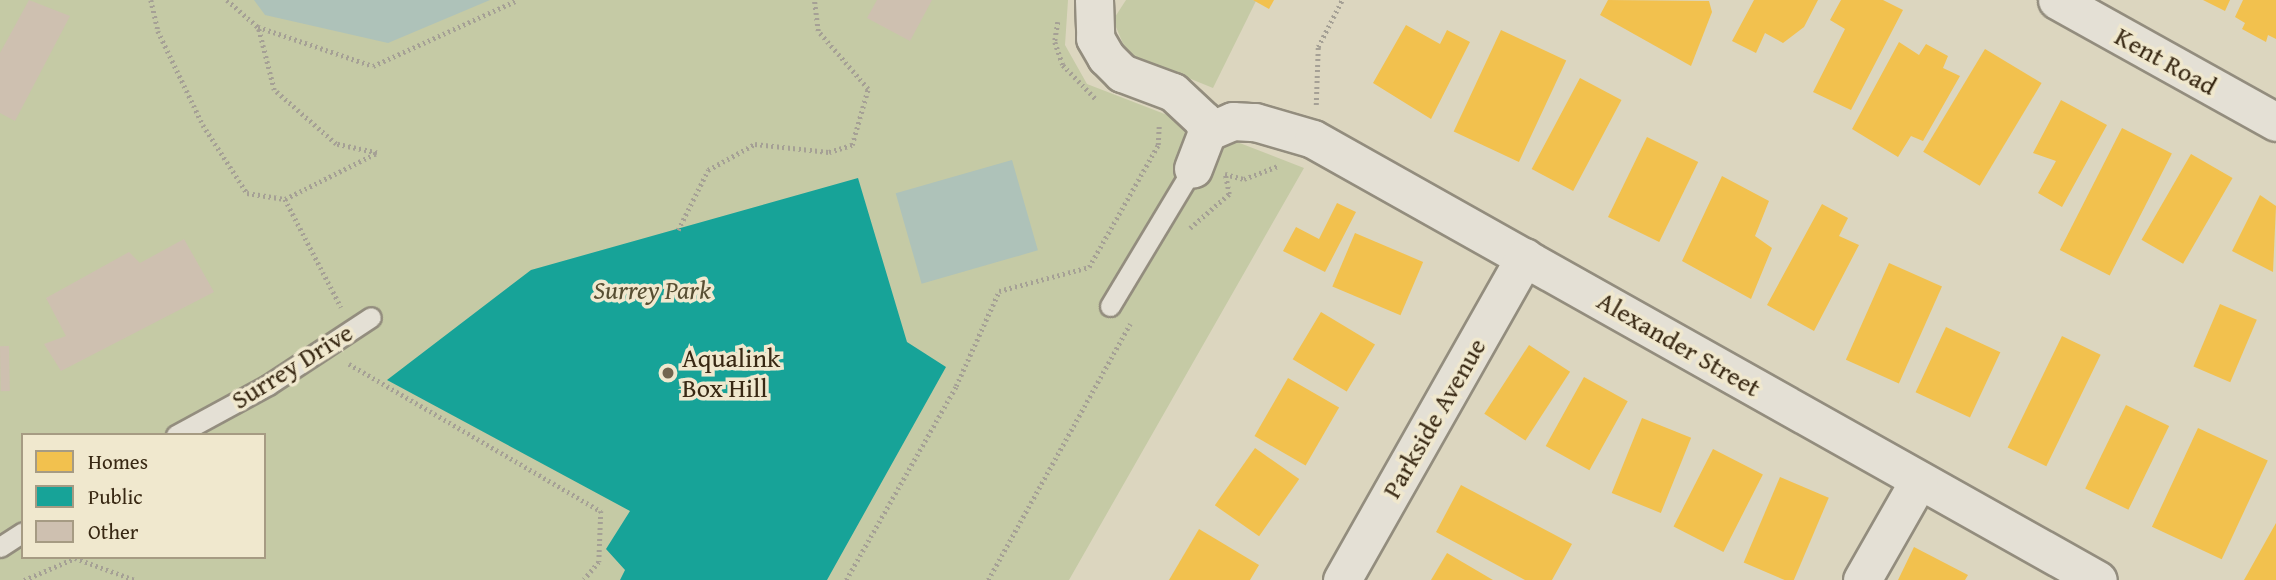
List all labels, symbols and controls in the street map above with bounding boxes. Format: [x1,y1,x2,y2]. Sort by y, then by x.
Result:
street label: Kent Road [2110,20,2222,102]
park label: Surrey Park [593,274,711,306]
street label: Alexander Street [1592,285,1766,403]
street label: Surrey Drive [226,316,358,416]
street label: Parkside Avenue [1376,332,1492,504]
place label: Aqualink Box Hill [682,342,780,404]
marker: Aqualink Box Hill [660,365,676,381]
legend [21,433,266,559]
text: Homes [88,446,148,477]
text: Public [88,481,143,512]
text: Other [88,516,138,547]

